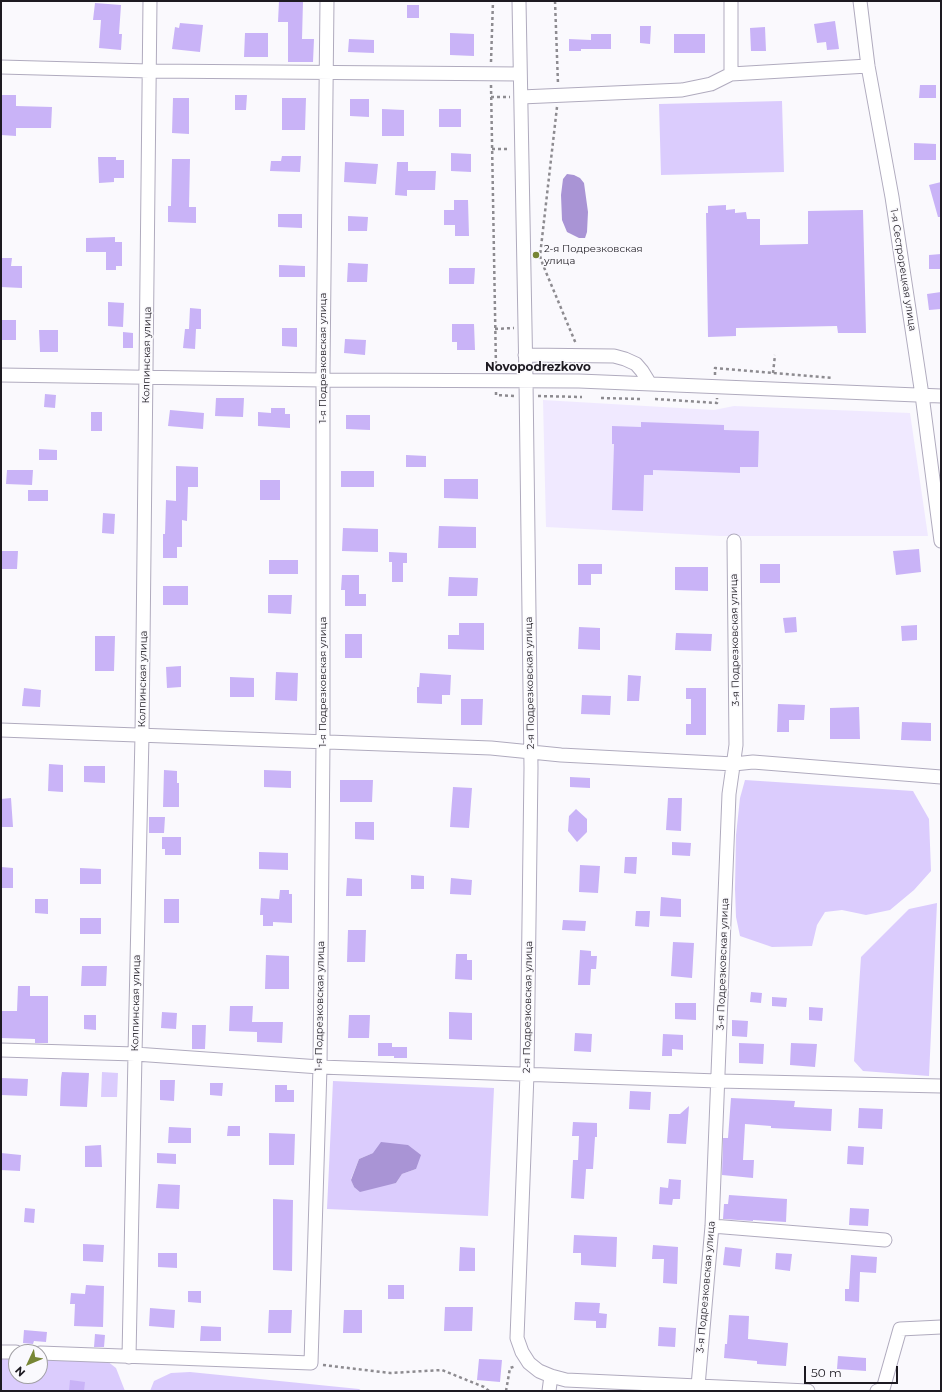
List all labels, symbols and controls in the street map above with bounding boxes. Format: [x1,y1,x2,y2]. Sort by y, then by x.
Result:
street label: 1-я Сестрорецкая улица [887,208,919,332]
place label: 2-я Подрезковская улица [544,243,643,266]
marker: 2-я Подрезковская улица [531,250,541,260]
street label: 1-я Подрезковская улица [317,293,329,423]
street label: Колпинская улица [140,306,154,404]
district label: Novopodrezkovo [485,360,591,374]
street label: 3-я Подрезковская улица [728,574,742,706]
street label: 1-я Подрезковская улица [317,617,329,747]
street label: 2-я Подрезковская улица [523,617,537,749]
street label: Колпинская улица [136,630,150,728]
street label: 3-я Подрезковская улица [715,898,731,1030]
street label: 1-я Подрезковская улица [313,941,327,1071]
street label: 2-я Подрезковская улица [521,941,535,1073]
street label: Колпинская улица [129,954,143,1052]
street label: 3-я Подрезковская улица [694,1220,718,1354]
north arrow [8,1344,48,1384]
scale bar [806,1358,900,1384]
text: N [12,1364,28,1380]
text: 50 m [811,1365,842,1380]

